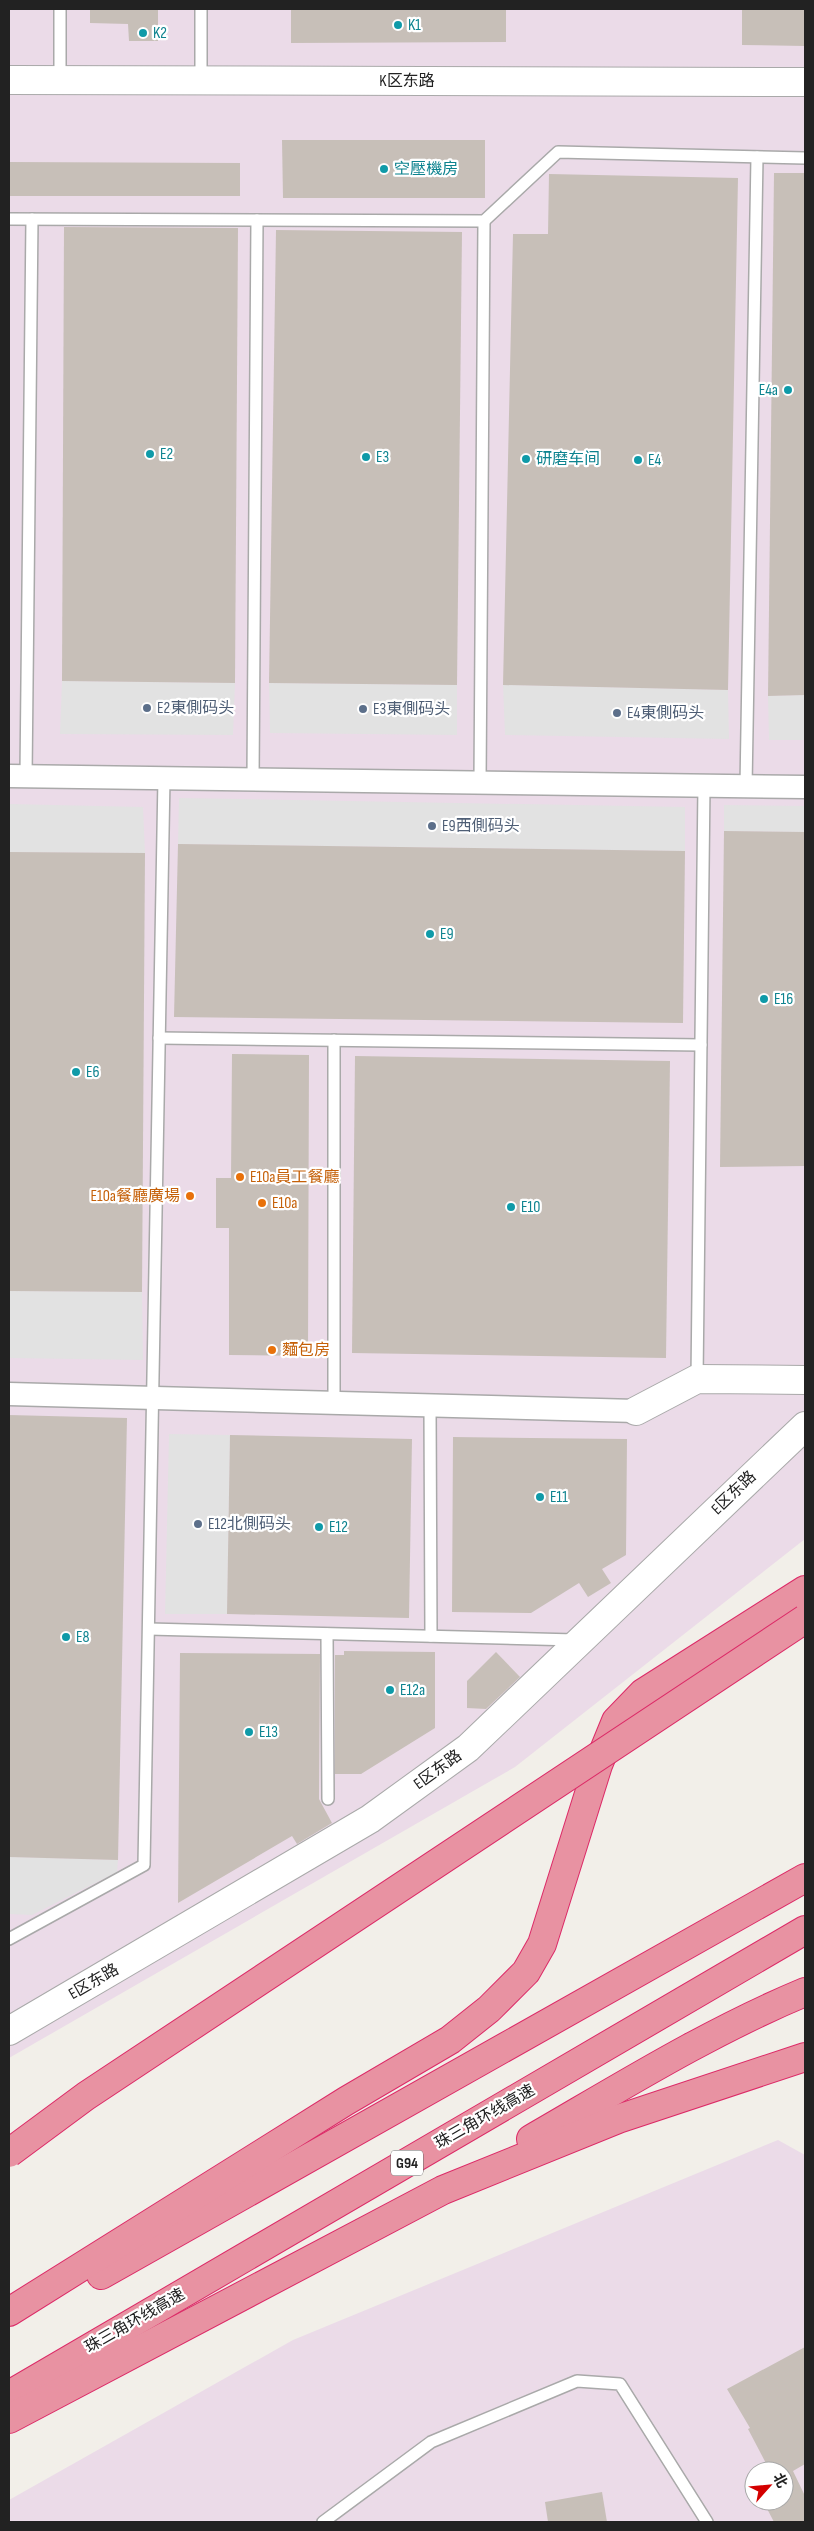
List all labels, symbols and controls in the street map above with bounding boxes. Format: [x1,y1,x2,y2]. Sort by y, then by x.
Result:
place label: K1 [408,16,421,35]
marker: K1 [392,19,404,31]
place label: K2 [153,24,167,43]
marker: K2 [137,27,149,39]
street label: K区东路 [379,72,435,91]
place label: 空壓機房 [394,160,458,179]
marker: 空壓機房 [378,163,390,175]
place label: E4a [759,381,778,400]
marker: E4a [782,384,794,396]
place label: E2 [160,445,173,464]
marker: E2 [144,448,156,460]
place label: E3 [376,448,389,467]
place label: 研磨车间 [536,450,600,469]
marker: E3 [360,451,372,463]
place label: E4 [648,451,661,470]
marker: 研磨车间 [520,453,532,465]
marker: E4 [632,454,644,466]
place label: E2東側码头 [157,699,234,718]
place label: E3東側码头 [373,700,450,719]
marker: E2東側码头 [141,702,153,714]
marker: E3東側码头 [357,703,369,715]
place label: E4東側码头 [627,704,704,723]
marker: E4東側码头 [611,707,623,719]
place label: E9西側码头 [442,817,520,836]
marker: E9西側码头 [426,820,438,832]
place label: E9 [440,925,454,944]
marker: E9 [424,928,436,940]
place label: E16 [774,990,793,1009]
marker: E16 [758,993,770,1005]
place label: E6 [86,1063,100,1082]
marker: E6 [70,1066,82,1078]
place label: E10a員工餐廳 [250,1168,340,1187]
marker: E10a員工餐廳 [234,1171,246,1183]
place label: E10a餐廳廣場 [91,1187,180,1206]
marker: E10a餐廳廣場 [184,1190,196,1202]
place label: E10a [272,1194,298,1213]
marker: E10a [256,1197,268,1209]
place label: E10 [521,1198,540,1217]
marker: E10 [505,1201,517,1213]
place label: 麵包房 [282,1341,330,1360]
marker: 麵包房 [266,1344,278,1356]
street label: E区东路 [708,1467,760,1519]
place label: E11 [550,1488,568,1507]
marker: E11 [534,1491,546,1503]
place label: E12北側码头 [208,1515,291,1534]
marker: E12北側码头 [192,1518,204,1530]
place label: E12 [329,1518,348,1537]
marker: E12 [313,1521,325,1533]
place label: E8 [76,1628,90,1647]
marker: E8 [60,1631,72,1643]
place label: E12a [400,1681,425,1700]
marker: E12a [384,1684,396,1696]
place label: E13 [259,1723,278,1742]
marker: E13 [243,1726,255,1738]
street label: E区东路 [410,1746,466,1794]
street label: E区东路 [66,1960,122,2004]
street label: 珠三角环线高速 [431,2080,538,2153]
road number: G94 [391,2150,423,2176]
street label: 珠三角环线高速 [81,2284,188,2357]
north arrow [744,2461,794,2511]
text: 北 [769,2470,791,2490]

